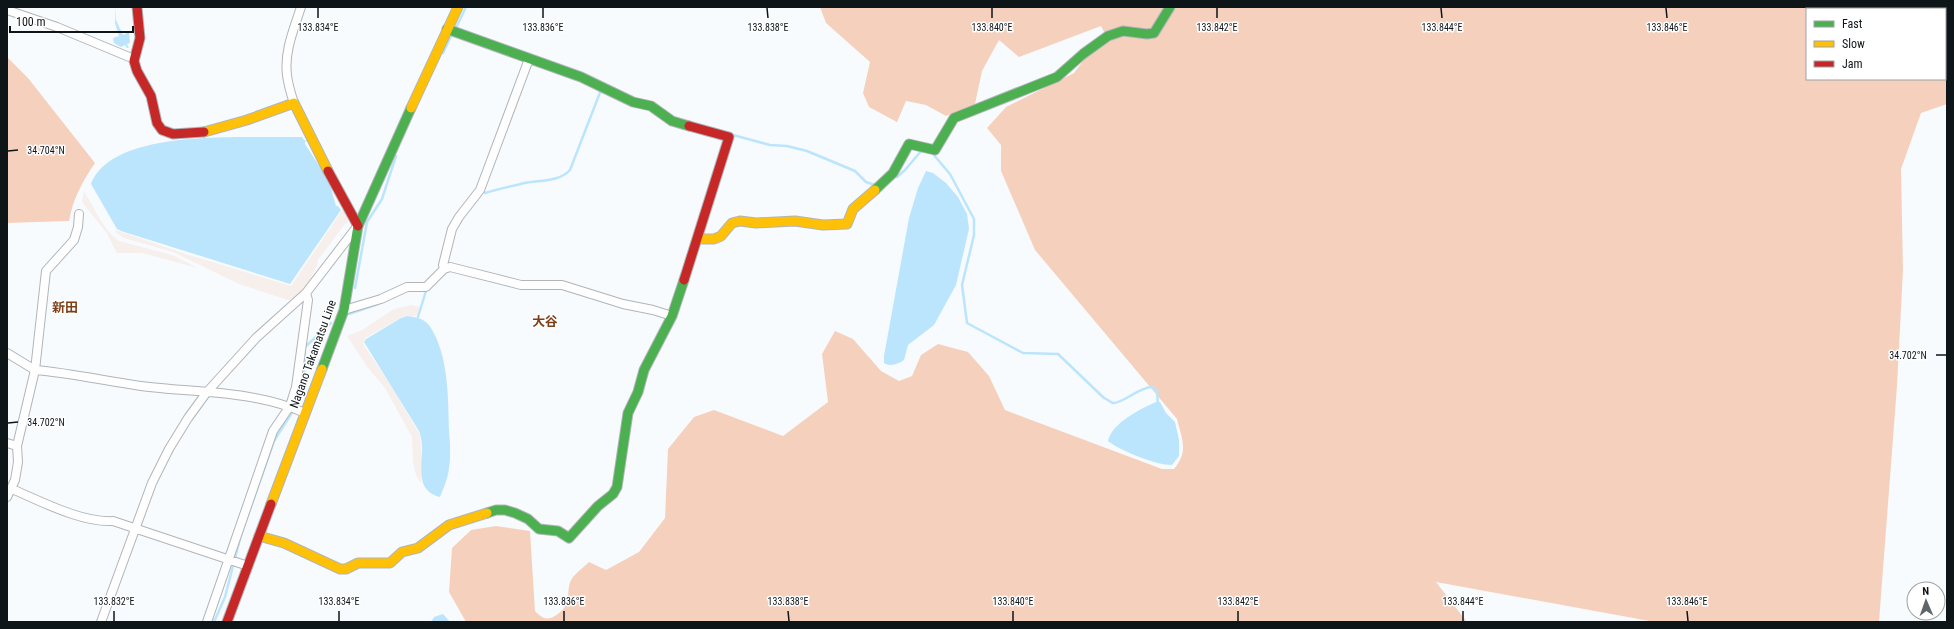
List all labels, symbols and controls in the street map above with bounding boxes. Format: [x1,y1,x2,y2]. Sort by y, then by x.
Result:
scale bar [10,8,133,34]
legend [1806,8,1946,80]
text: 100 m [16,15,46,29]
text: Fast [1842,17,1863,31]
text: 133.834°E [298,22,339,33]
text: 133.836°E [523,22,564,33]
text: 133.838°E [748,22,789,33]
text: 133.840°E [972,22,1013,33]
text: 133.842°E [1197,22,1238,33]
text: 133.844°E [1422,22,1463,33]
text: 133.846°E [1647,22,1688,33]
text: Slow [1842,37,1865,51]
text: Jam [1842,57,1863,71]
text: 34.704°N [27,145,65,156]
street label: Nagano Takamatsu Line [287,298,339,410]
district label: 新田 [52,300,78,315]
district label: 大谷 [532,314,558,329]
text: 34.702°N [1889,350,1927,361]
text: 34.702°N [27,417,65,428]
north arrow [1906,581,1946,621]
text: N [1922,585,1930,598]
text: 133.832°E [94,596,135,607]
text: 133.834°E [319,596,360,607]
text: 133.836°E [544,596,585,607]
text: 133.838°E [768,596,809,607]
text: 133.840°E [993,596,1034,607]
text: 133.842°E [1218,596,1259,607]
text: 133.844°E [1443,596,1484,607]
text: 133.846°E [1667,596,1708,607]

